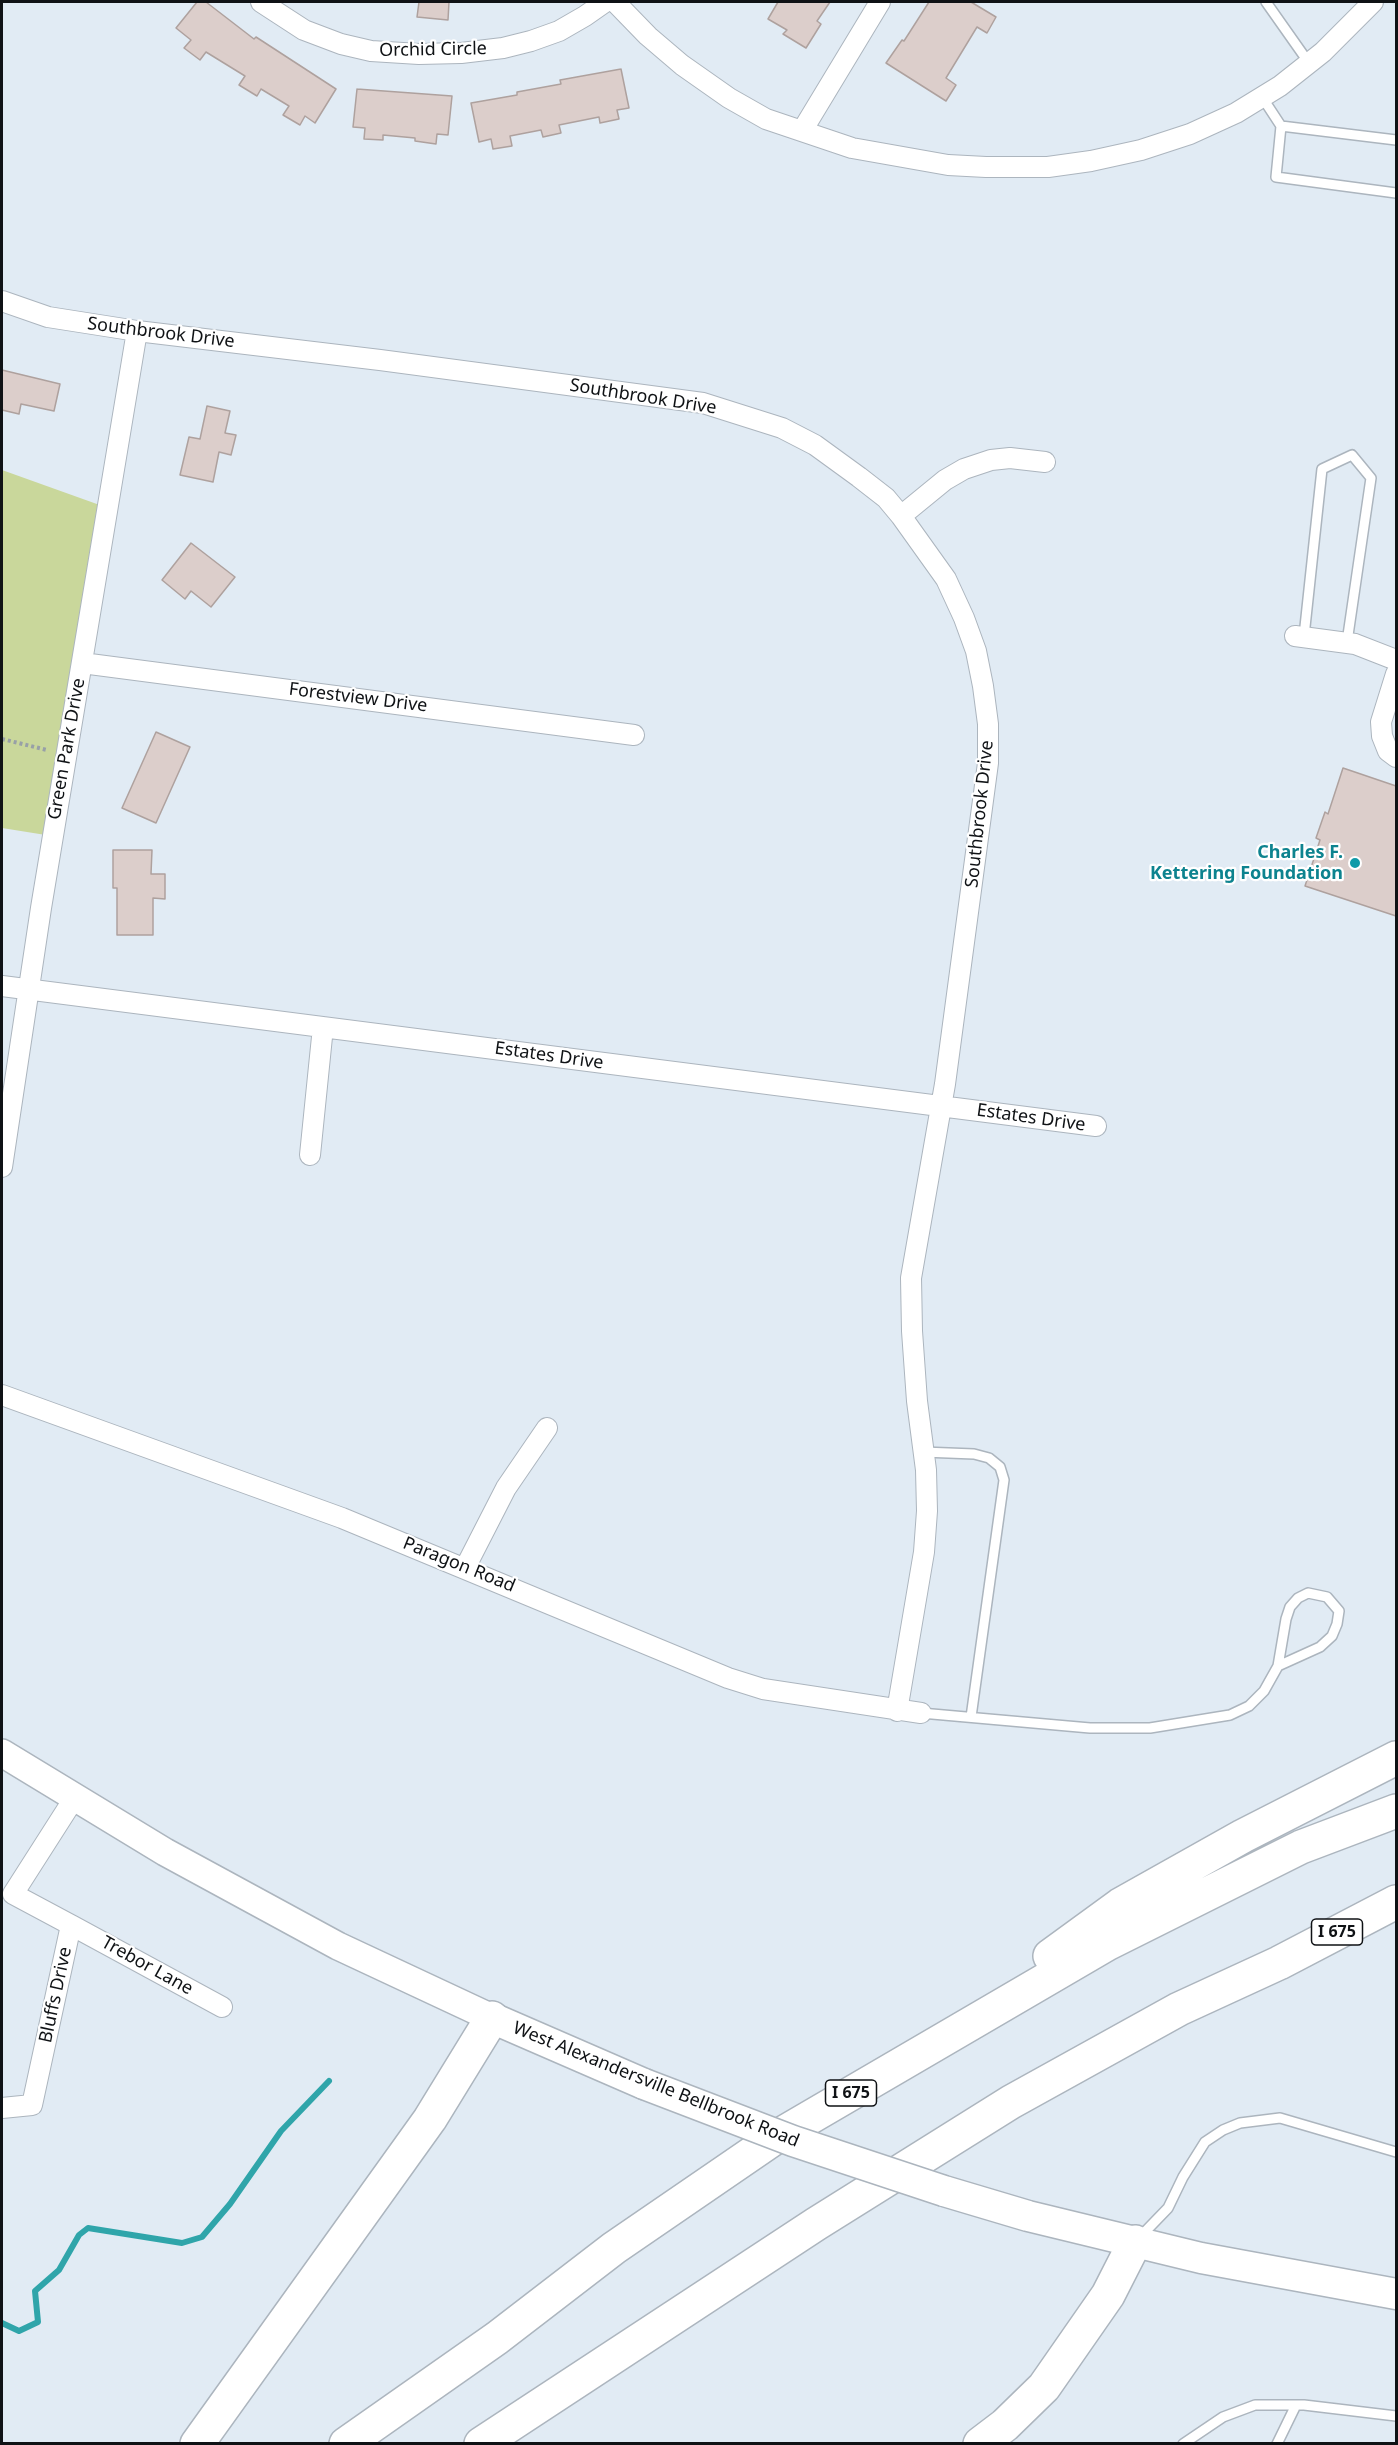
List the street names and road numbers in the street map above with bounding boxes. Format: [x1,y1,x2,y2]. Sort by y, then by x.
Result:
street label: Orchid Circle [379,38,487,62]
street label: Southbrook Drive [86,313,236,353]
street label: Southbrook Drive [568,375,718,419]
street label: Green Park Drive [44,676,90,822]
street label: Forestview Drive [287,679,429,717]
street label: Southbrook Drive [962,739,998,889]
street label: Estates Drive [493,1038,605,1074]
street label: Estates Drive [975,1100,1087,1136]
street label: Paragon Road [400,1533,518,1597]
road number: I 675 [1312,1919,1362,1945]
street label: Trebor Lane [98,1932,196,2000]
street label: Bluffs Drive [35,1945,77,2045]
street label: West Alexandersville Bellbrook Road [510,2018,802,2152]
road number: I 675 [826,2080,876,2106]

